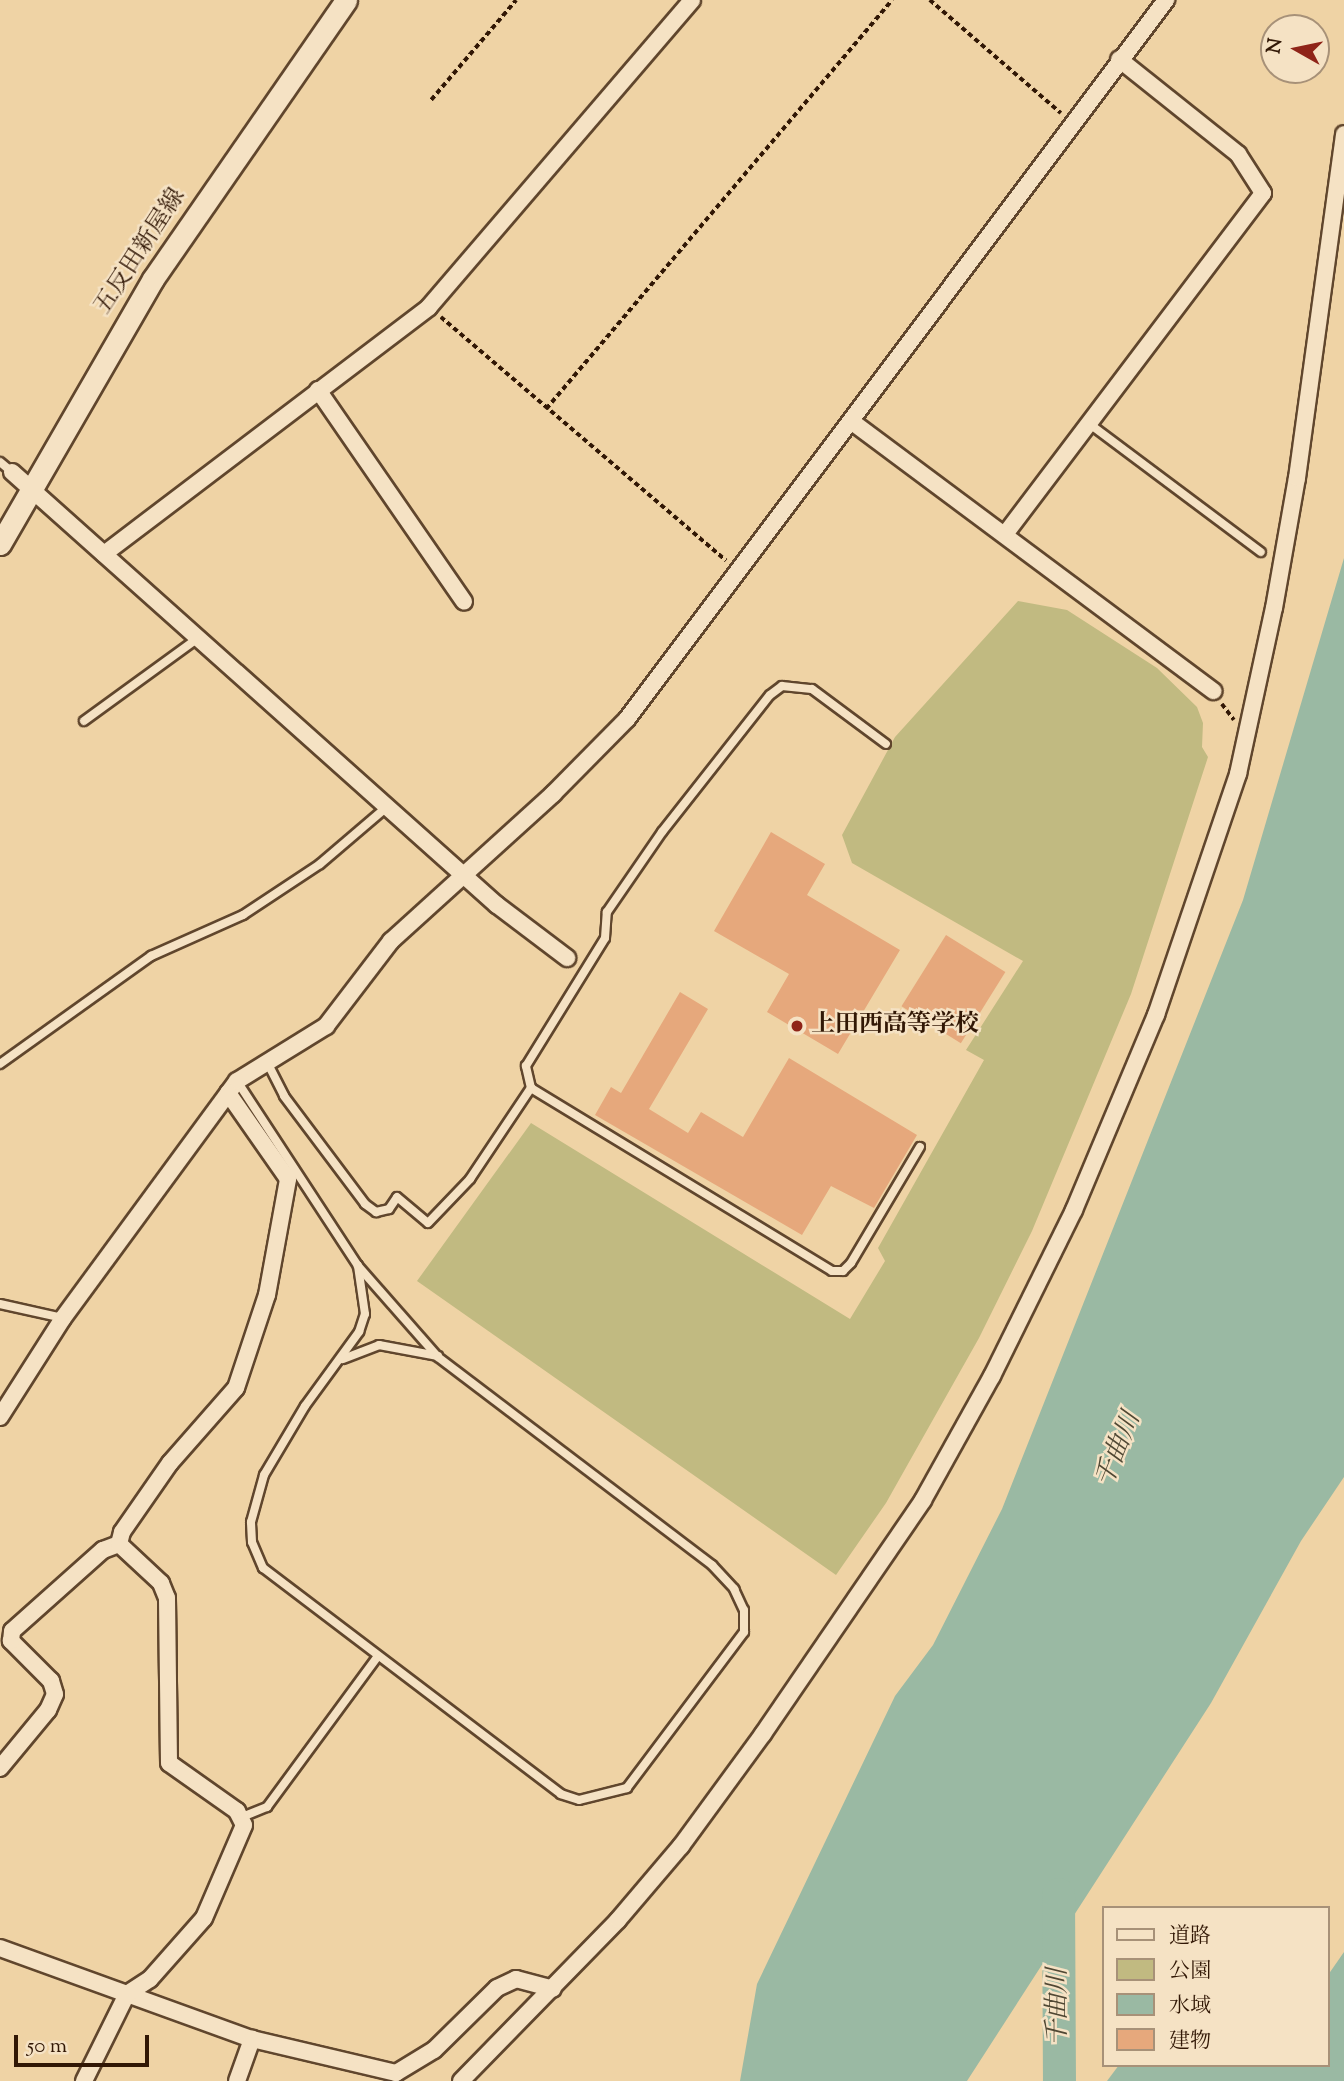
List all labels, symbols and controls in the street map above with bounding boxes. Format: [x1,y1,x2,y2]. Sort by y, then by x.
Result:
north arrow [1260,14,1330,84]
text: N [1261,36,1290,56]
street label: 五反田新屋線 [90,184,192,320]
place label: 上田西高等学校 [811,1012,979,1040]
marker: 上田西高等学校 [789,1018,805,1034]
water label: 千曲川 [1090,1408,1148,1492]
legend [1102,1906,1330,2067]
text: 道路 [1169,1922,1211,1952]
text: 公園 [1169,1957,1211,1987]
water label: 千曲川 [1043,1968,1075,2046]
text: 水域 [1169,1992,1211,2022]
scale bar [18,2022,152,2066]
text: 建物 [1169,2027,1211,2057]
text: 50 m [27,2032,67,2062]

